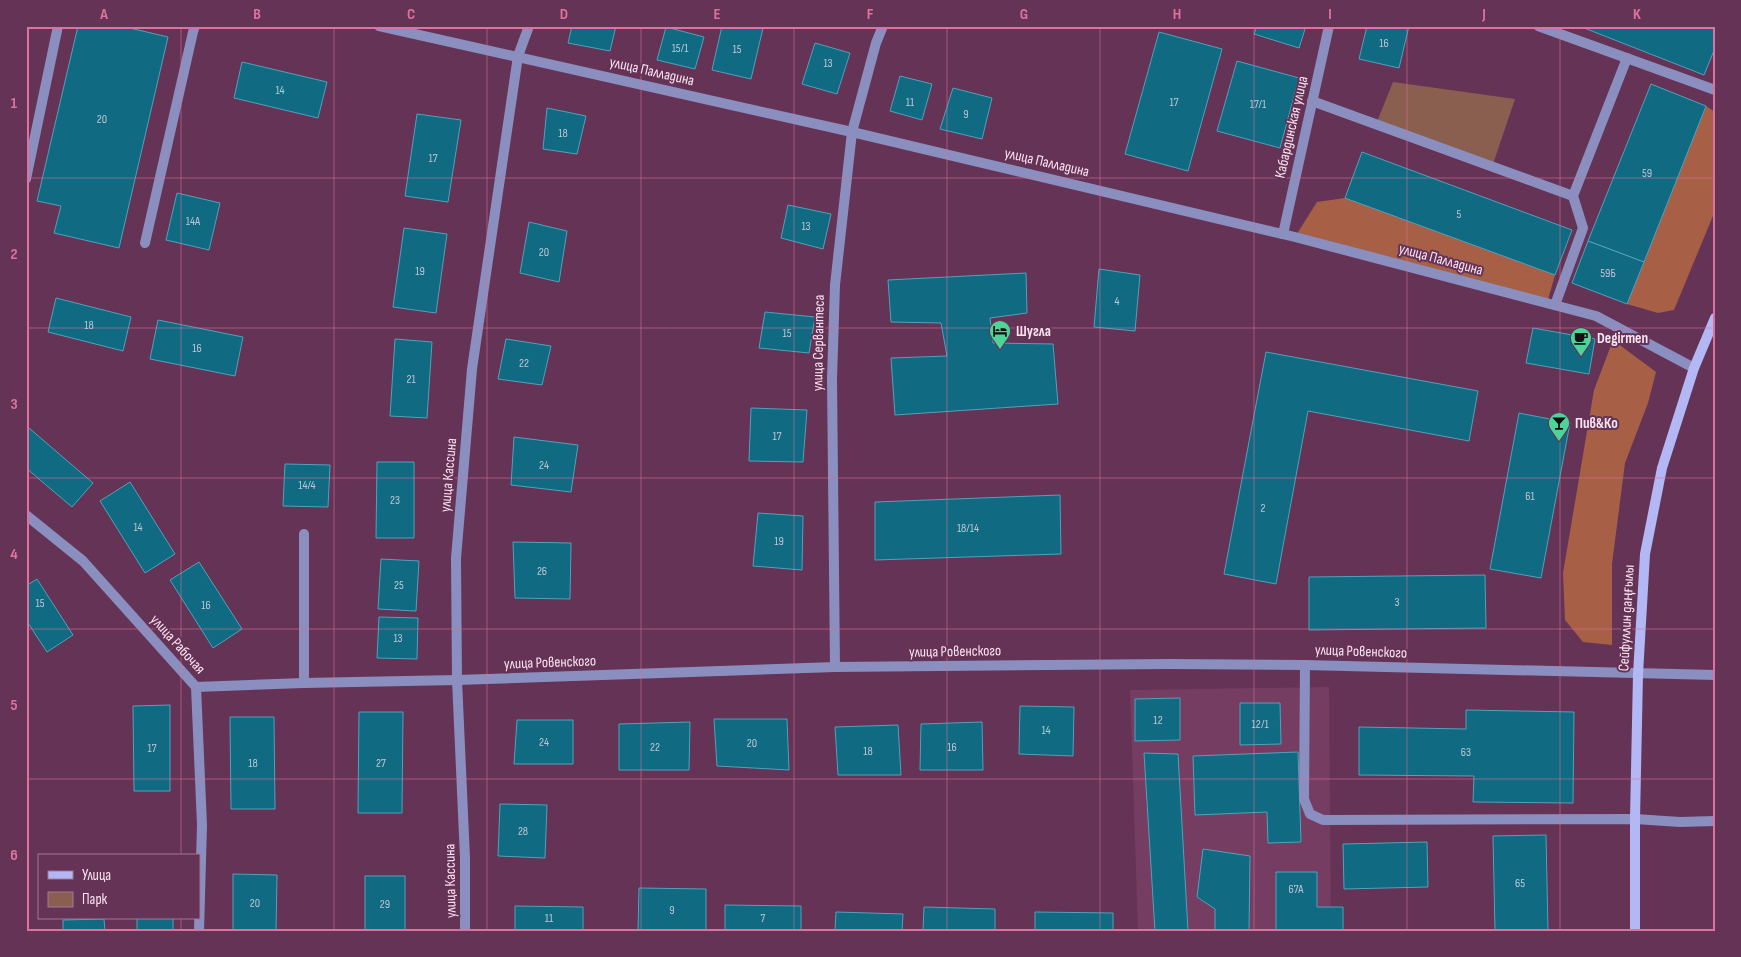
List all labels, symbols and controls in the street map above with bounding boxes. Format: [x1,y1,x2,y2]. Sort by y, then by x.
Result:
text: A [99,5,108,24]
text: B [253,5,261,24]
text: C [407,5,415,24]
text: D [560,5,568,24]
text: E [714,5,721,24]
text: F [867,5,874,24]
text: G [1020,5,1028,24]
text: H [1173,5,1181,24]
text: I [1328,5,1332,24]
text: J [1481,5,1486,24]
text: K [1633,5,1641,24]
house number: 16 [1379,36,1389,51]
house number: 15/1 [672,41,689,56]
house number: 15 [732,42,742,57]
street label: улица Палладина [608,53,696,91]
house number: 13 [823,56,833,71]
street label: Кабардинская улица [1270,74,1313,180]
house number: 14 [275,83,285,98]
text: 1 [11,94,18,113]
house number: 11 [906,95,915,110]
house number: 17 [1170,95,1179,110]
house number: 17/1 [1250,97,1267,112]
house number: 9 [963,107,969,122]
house number: 20 [97,112,107,127]
house number: 18 [558,126,568,141]
street label: улица Палладина [1003,144,1091,182]
house number: 17 [429,151,438,166]
house number: 59 [1642,166,1652,181]
house number: 5 [1457,207,1462,222]
house number: 14А [186,214,201,229]
house number: 13 [801,219,811,234]
street label: улица Палладина [1397,239,1485,280]
text: 2 [10,245,18,264]
house number: 20 [539,245,549,260]
house number: 19 [415,264,425,279]
house number: 59Б [1600,266,1616,281]
street label: улица Сервантеса [808,294,829,391]
house number: 4 [1114,294,1120,309]
house number: 18 [84,318,94,333]
hotel icon: Шугла [988,319,1012,350]
place label: Шугла [1016,322,1051,341]
house number: 15 [782,326,792,341]
cafe icon: Degirmen [1569,326,1593,357]
place label: Degirmen [1597,329,1648,348]
house number: 16 [192,341,202,356]
house number: 22 [519,356,529,371]
house number: 21 [406,372,416,387]
text: 3 [10,395,18,414]
bar icon: Пив&Ко [1547,411,1571,442]
place label: Пив&Ко [1575,414,1618,433]
house number: 17 [773,429,782,444]
street label: улица Кассина [436,437,461,513]
house number: 24 [539,458,549,473]
house number: 14/4 [298,478,316,493]
house number: 61 [1525,489,1536,504]
house number: 23 [390,493,400,508]
house number: 2 [1261,501,1266,516]
house number: 14 [133,520,143,535]
house number: 18/14 [957,521,979,536]
house number: 19 [774,534,784,549]
text: 4 [10,545,18,564]
house number: 26 [537,564,547,579]
street label: Сейфуллин даңғылы [1614,564,1639,672]
house number: 25 [394,578,404,593]
house number: 3 [1394,595,1400,610]
house number: 15 [35,596,45,611]
house number: 16 [201,598,211,613]
street label: улица Рабочая [146,611,209,678]
house number: 13 [393,631,403,646]
street label: улица Ровенского [1315,640,1407,663]
street label: улица Ровенского [909,641,1001,662]
street label: улица Ровенского [504,651,596,674]
text: 5 [10,696,18,715]
house number: 12 [1153,713,1163,728]
house number: 12/1 [1251,717,1269,732]
house number: 14 [1041,723,1051,738]
house number: 24 [539,735,549,750]
house number: 20 [747,736,757,751]
house number: 22 [650,740,660,755]
house number: 16 [947,740,957,755]
house number: 17 [148,741,157,756]
house number: 18 [863,744,873,759]
house number: 63 [1461,745,1471,760]
house number: 18 [248,756,258,771]
house number: 27 [376,756,386,771]
house number: 28 [518,824,528,839]
street label: улица Кассина [440,843,461,918]
text: 6 [10,846,18,865]
legend [38,854,200,920]
text: Улица [82,866,111,885]
house number: 65 [1515,876,1525,891]
house number: 67А [1289,882,1304,897]
text: Парк [82,890,108,909]
house number: 20 [250,896,260,911]
house number: 29 [380,897,390,912]
house number: 9 [669,903,675,918]
house number: 11 [545,911,554,926]
house number: 7 [761,911,766,926]

